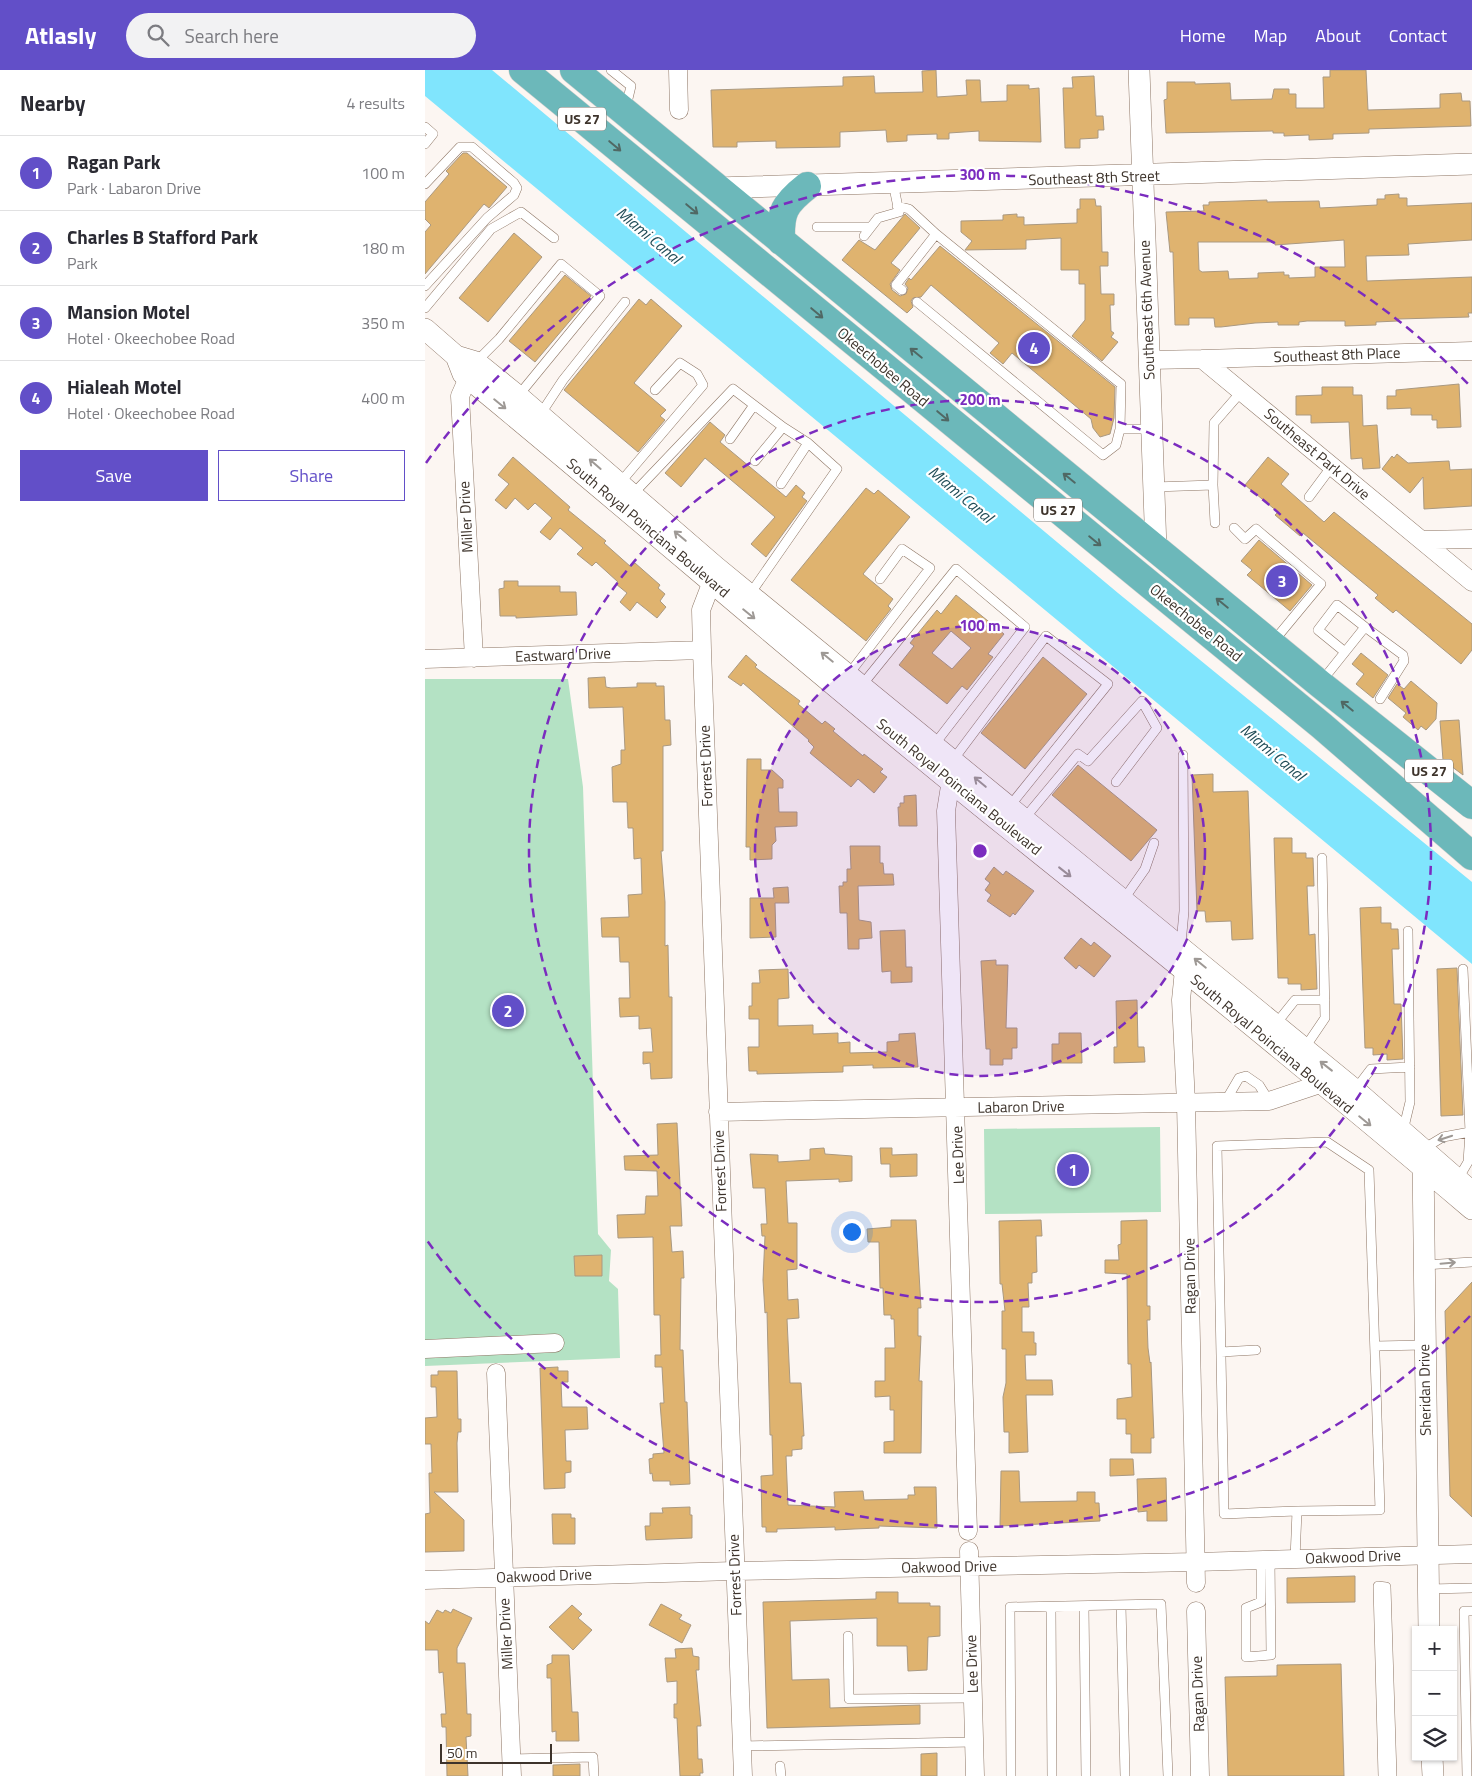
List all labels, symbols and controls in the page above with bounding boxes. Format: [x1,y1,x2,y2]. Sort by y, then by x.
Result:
search box [126,13,476,58]
text: Atlasly [25,17,96,53]
icon: search [144,21,172,49]
text: Search here [184,21,279,50]
text: Home [1180,22,1226,49]
text: Map [1254,22,1287,49]
text: About [1315,22,1361,49]
text: Contact [1389,22,1447,49]
text: Nearby [20,87,85,119]
text: 4 results [346,91,405,115]
road number: US 27 [558,108,606,131]
one-way arrow [608,140,621,151]
text: Ragan Park [67,147,161,176]
text: 1 [32,161,40,185]
text: 100 m [361,161,405,185]
text: 300 m [959,163,1001,186]
street label: Southeast 8th Street [1028,164,1161,191]
text: Park · Labaron Drive [67,176,201,200]
water label: Miami Canal [611,201,688,270]
one-way arrow [685,204,698,215]
text: Charles B Stafford Park [67,222,258,251]
text: 2 [32,236,40,260]
text: 180 m [361,236,405,260]
street label: Southeast 6th Avenue [1133,240,1160,380]
text: Park [67,251,98,275]
text: Mansion Motel [67,297,190,326]
one-way arrow [810,307,823,318]
text: 3 [32,311,40,335]
text: 350 m [361,311,405,335]
street label: Okeechobee Road [833,321,934,412]
text: Hotel · Okeechobee Road [67,326,235,350]
pin: 4 [1018,329,1050,367]
street label: Southeast 8th Place [1273,341,1401,368]
one-way arrow [910,347,923,358]
text: Hialeah Motel [67,372,182,401]
text: 4 [32,386,40,410]
text: 400 m [361,386,405,410]
text: 200 m [959,388,1001,411]
one-way arrow [493,398,506,409]
text: Hotel · Okeechobee Road [67,401,235,425]
street label: Southeast Park Drive [1259,402,1376,505]
one-way arrow [936,411,949,422]
button: Save [20,450,208,501]
button: Share [218,450,405,501]
street label: South Royal Poinciana Boulevard [562,452,735,603]
one-way arrow [589,459,602,470]
water label: Miami Canal [923,460,1000,529]
one-way arrow [1063,473,1076,484]
street label: Miller Drive [452,481,479,553]
road number: US 27 [1034,498,1082,522]
one-way arrow [674,531,687,542]
one-way arrow [1089,536,1102,547]
pin: 3 [1266,562,1298,600]
street label: Okeechobee Road [1145,578,1248,667]
one-way arrow [1215,598,1228,609]
one-way arrow [743,608,756,619]
text: 100 m [959,614,1001,637]
street label: Eastward Drive [515,641,611,668]
one-way arrow [821,651,834,662]
one-way arrow [1341,701,1354,712]
street label: South Royal Poinciana Boulevard [872,713,1047,861]
water label: Miami Canal [1235,718,1312,787]
street label: Forrest Drive [693,725,718,807]
road number: US 27 [1405,759,1453,782]
one-way arrow [973,777,986,788]
centre of rings [971,842,989,860]
one-way arrow [1058,867,1072,877]
one-way arrow [1194,958,1207,969]
street label: South Royal Poinciana Boulevard [1186,968,1359,1119]
pin: 2 [492,992,524,1030]
one-way arrow [1320,1061,1333,1072]
street label: Labaron Drive [977,1094,1065,1119]
one-way arrow [1358,1115,1371,1126]
street label: Lee Drive [945,1125,970,1185]
street label: Forrest Drive [707,1130,732,1212]
one-way arrow [1438,1134,1454,1143]
pin: 1 [1057,1151,1089,1189]
your location [839,1219,865,1245]
street label: Ragan Drive [1177,1238,1202,1314]
one-way arrow [1440,1259,1456,1268]
street label: Sheridan Drive [1412,1344,1437,1436]
street label: Forrest Drive [722,1534,747,1616]
street label: Oakwood Drive [1305,1543,1401,1570]
street label: Oakwood Drive [901,1554,997,1579]
street label: Oakwood Drive [496,1562,592,1589]
street label: Miller Drive [492,1598,519,1670]
map controls [1412,1626,1457,1761]
button: + [1412,1626,1457,1671]
street label: Lee Drive [959,1634,984,1694]
street label: Ragan Drive [1185,1656,1210,1732]
button: − [1412,1671,1457,1716]
button: layers [1412,1716,1457,1761]
scale bar [440,1741,553,1764]
text: 50 m [447,1742,477,1763]

